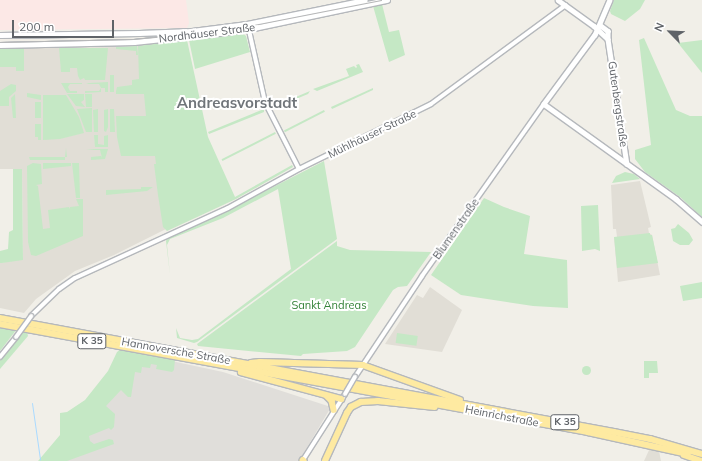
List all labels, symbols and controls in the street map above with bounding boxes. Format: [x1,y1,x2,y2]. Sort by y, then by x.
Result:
scale bar [14,12,116,38]
north arrow [650,12,690,52]
text: 200 m [19,19,54,34]
text: N [651,20,667,34]
street label: Nordhäuser Straße [158,21,256,45]
street label: Gutenbergstraße [605,60,631,148]
district label: Andreasvorstadt [177,94,297,112]
street label: Mühlhäuser Straße [326,107,418,161]
street label: Blumenstraße [430,196,482,262]
park label: Sankt Andreas [291,298,367,312]
road number: K 35 [77,333,107,349]
street label: Hannoversche Straße [121,335,231,367]
street label: Heinrichstraße [464,402,540,430]
road number: K 35 [550,414,580,430]

